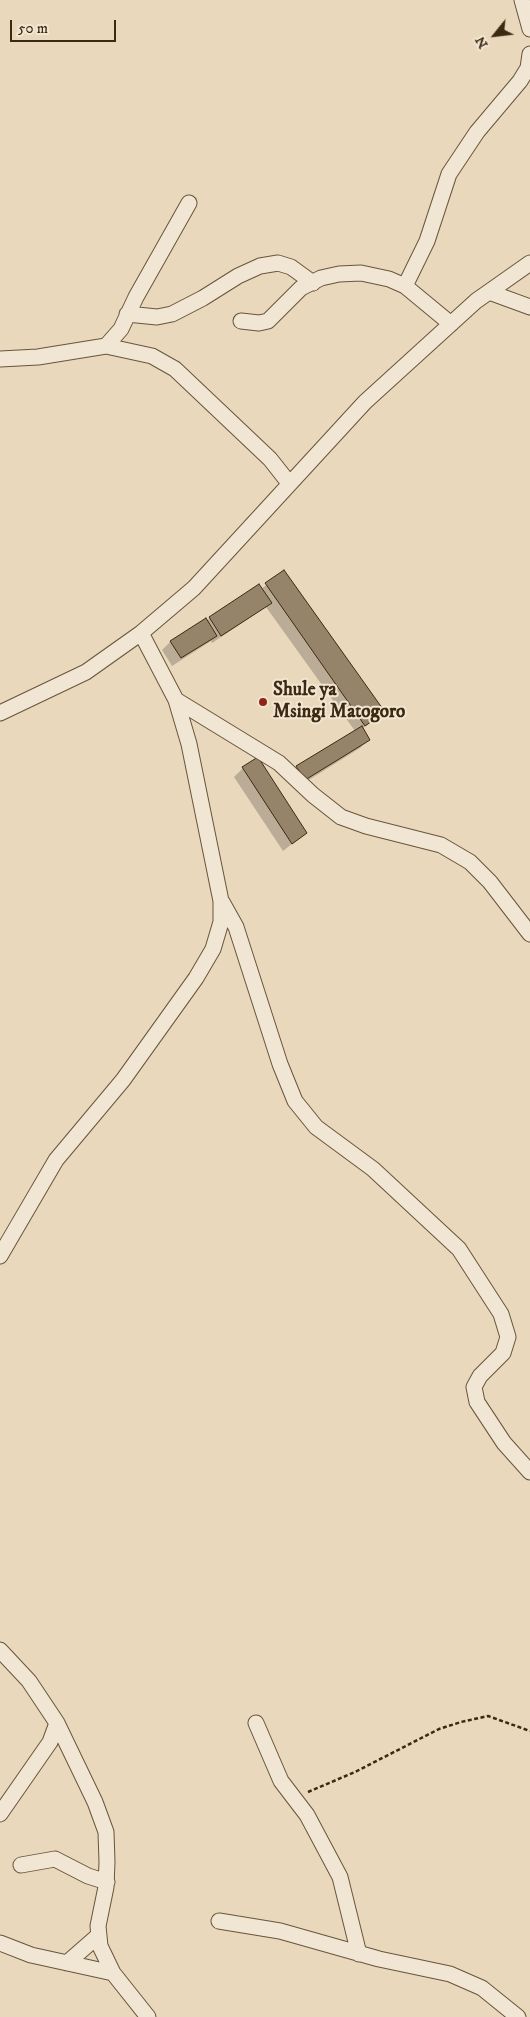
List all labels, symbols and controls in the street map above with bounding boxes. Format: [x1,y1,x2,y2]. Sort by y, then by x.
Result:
scale bar [12,10,119,42]
north arrow [470,10,520,60]
text: 50 m [18,19,48,38]
text: N [471,33,493,52]
place label: Shule ya Msingi Matogoro [273,680,405,724]
marker: Shule ya Msingi Matogoro [257,696,269,708]

